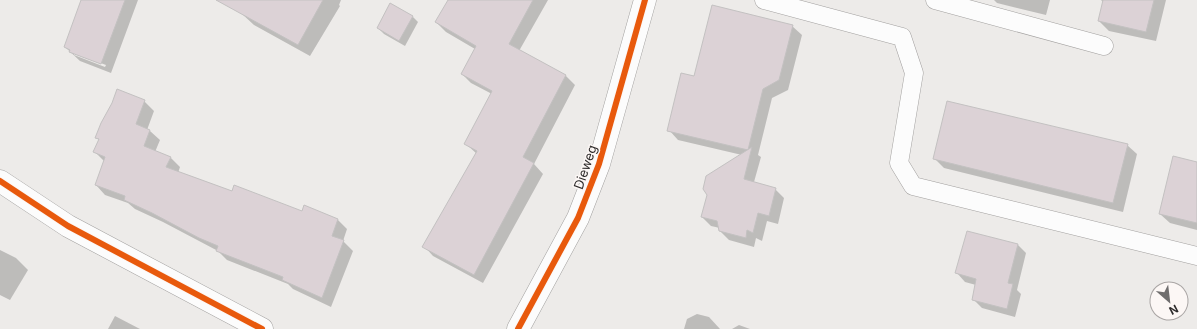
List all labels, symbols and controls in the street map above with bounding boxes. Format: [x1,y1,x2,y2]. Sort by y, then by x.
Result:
street label: Dieweg [570,143,600,191]
north arrow [1149,281,1189,321]
text: N [1167,302,1181,318]

